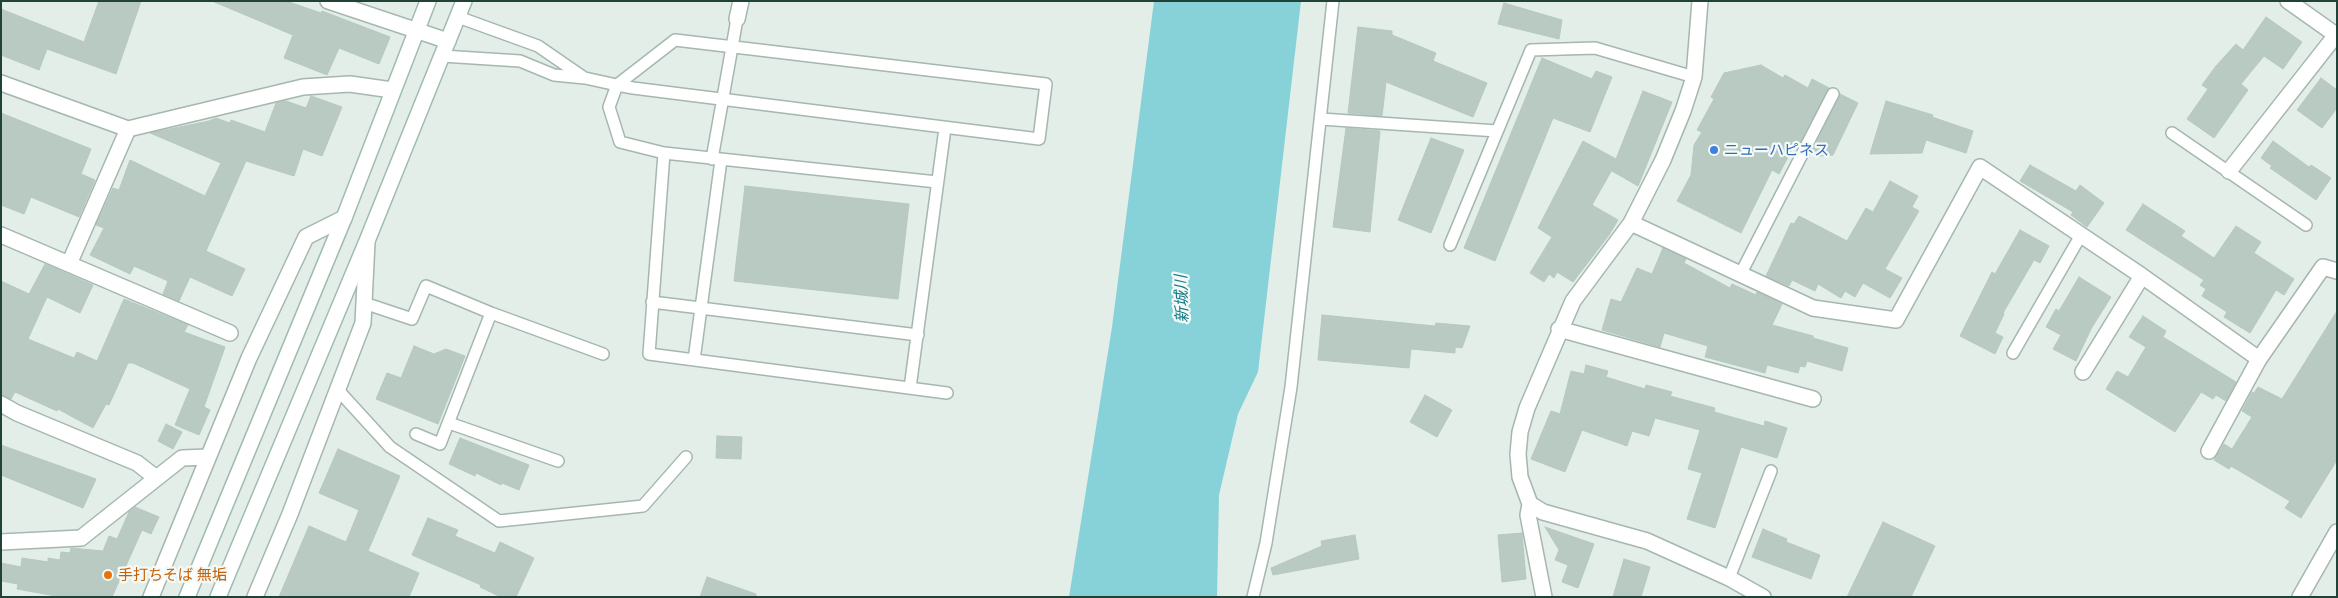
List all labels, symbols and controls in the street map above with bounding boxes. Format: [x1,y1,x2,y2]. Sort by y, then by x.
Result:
place label: ニューハピネス [1724,141,1829,159]
marker: ニューハピネス [1708,144,1720,156]
water label: 新城川 [1172,275,1192,323]
place label: 手打ちそば 無垢 [118,566,227,584]
marker: 手打ちそば 無垢 [102,569,114,581]

